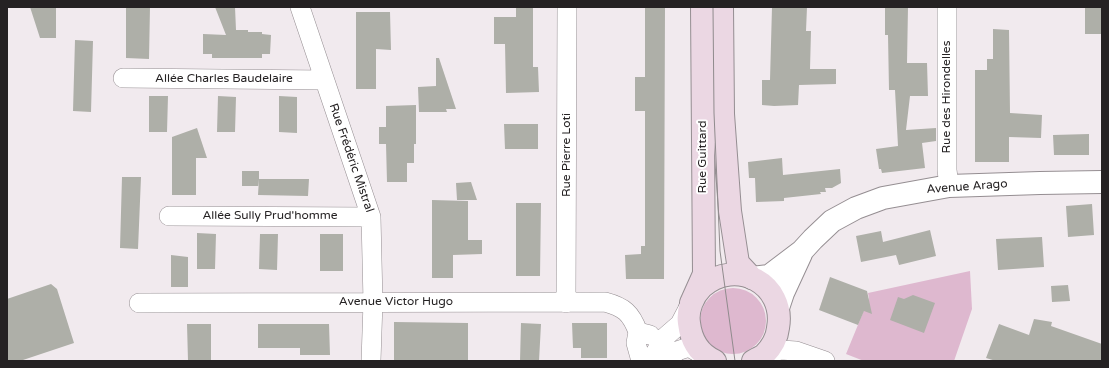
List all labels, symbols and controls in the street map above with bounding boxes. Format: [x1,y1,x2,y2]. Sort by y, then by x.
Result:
street label: Rue des Hirondelles [940,41,954,153]
street label: Allée Charles Baudelaire [155,72,293,86]
street label: Rue Frédéric Mistral [326,102,376,214]
street label: Rue Pierre Loti [560,113,574,197]
street label: Rue Guittard [696,120,710,194]
street label: Avenue Arago [926,177,1008,197]
street label: Allée Sully Prud'homme [202,209,338,223]
street label: Avenue Victor Hugo [339,295,453,309]

